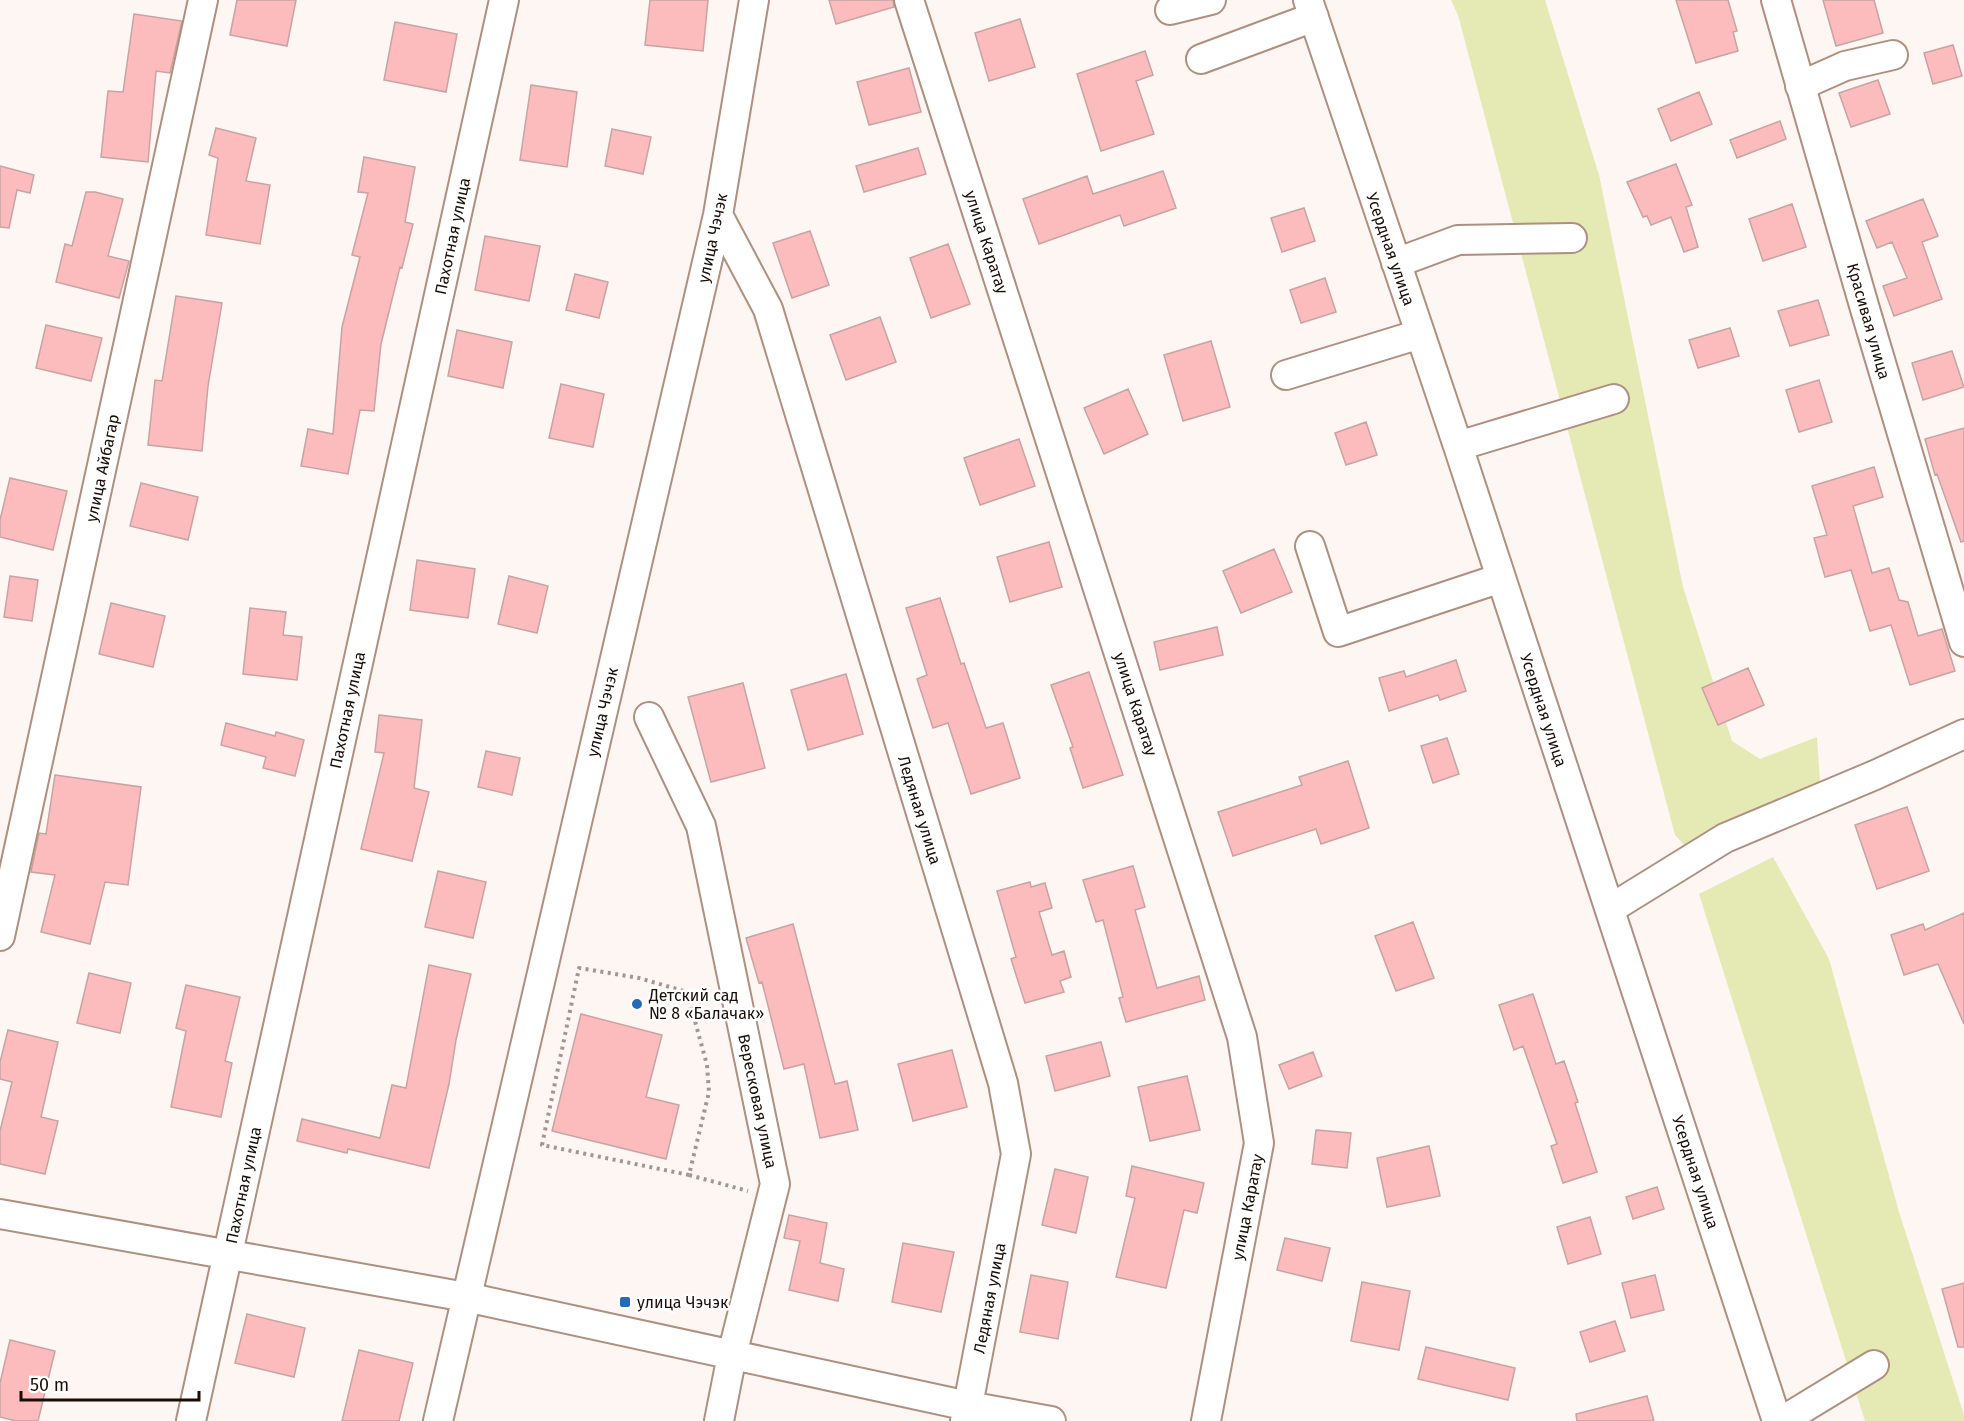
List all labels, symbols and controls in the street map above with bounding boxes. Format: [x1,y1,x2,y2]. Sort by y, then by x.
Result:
street label: Пахотная улица [431,176,474,296]
street label: улица Каратау [961,188,1012,296]
street label: Усердная улица [1362,190,1419,308]
street label: улица Чэчэк [694,191,731,285]
street label: Красивая улица [1843,261,1894,381]
street label: улица Айбагар [82,412,123,524]
street label: Пахотная улица [326,650,369,770]
street label: улица Каратау [1110,650,1161,758]
street label: Усердная улица [1516,651,1571,769]
street label: улица Чэчэк [583,665,622,759]
street label: Ледяная улица [894,753,945,867]
place label: Детский сад № 8 «Балачак» [648,986,764,1023]
marker: Детский сад № 8 «Балачак» [630,997,644,1011]
street label: Вересковая улица [734,1032,781,1170]
street label: Усердная улица [1668,1113,1723,1231]
street label: Пахотная улица [222,1125,265,1245]
street label: улица Каратау [1228,1152,1267,1262]
street label: Ледяная улица [969,1241,1010,1355]
place label: улица Чэчэк [637,1293,729,1312]
marker: улица Чэчэк [618,1295,632,1309]
scale bar [21,1364,200,1402]
text: 50 m [30,1374,69,1396]

